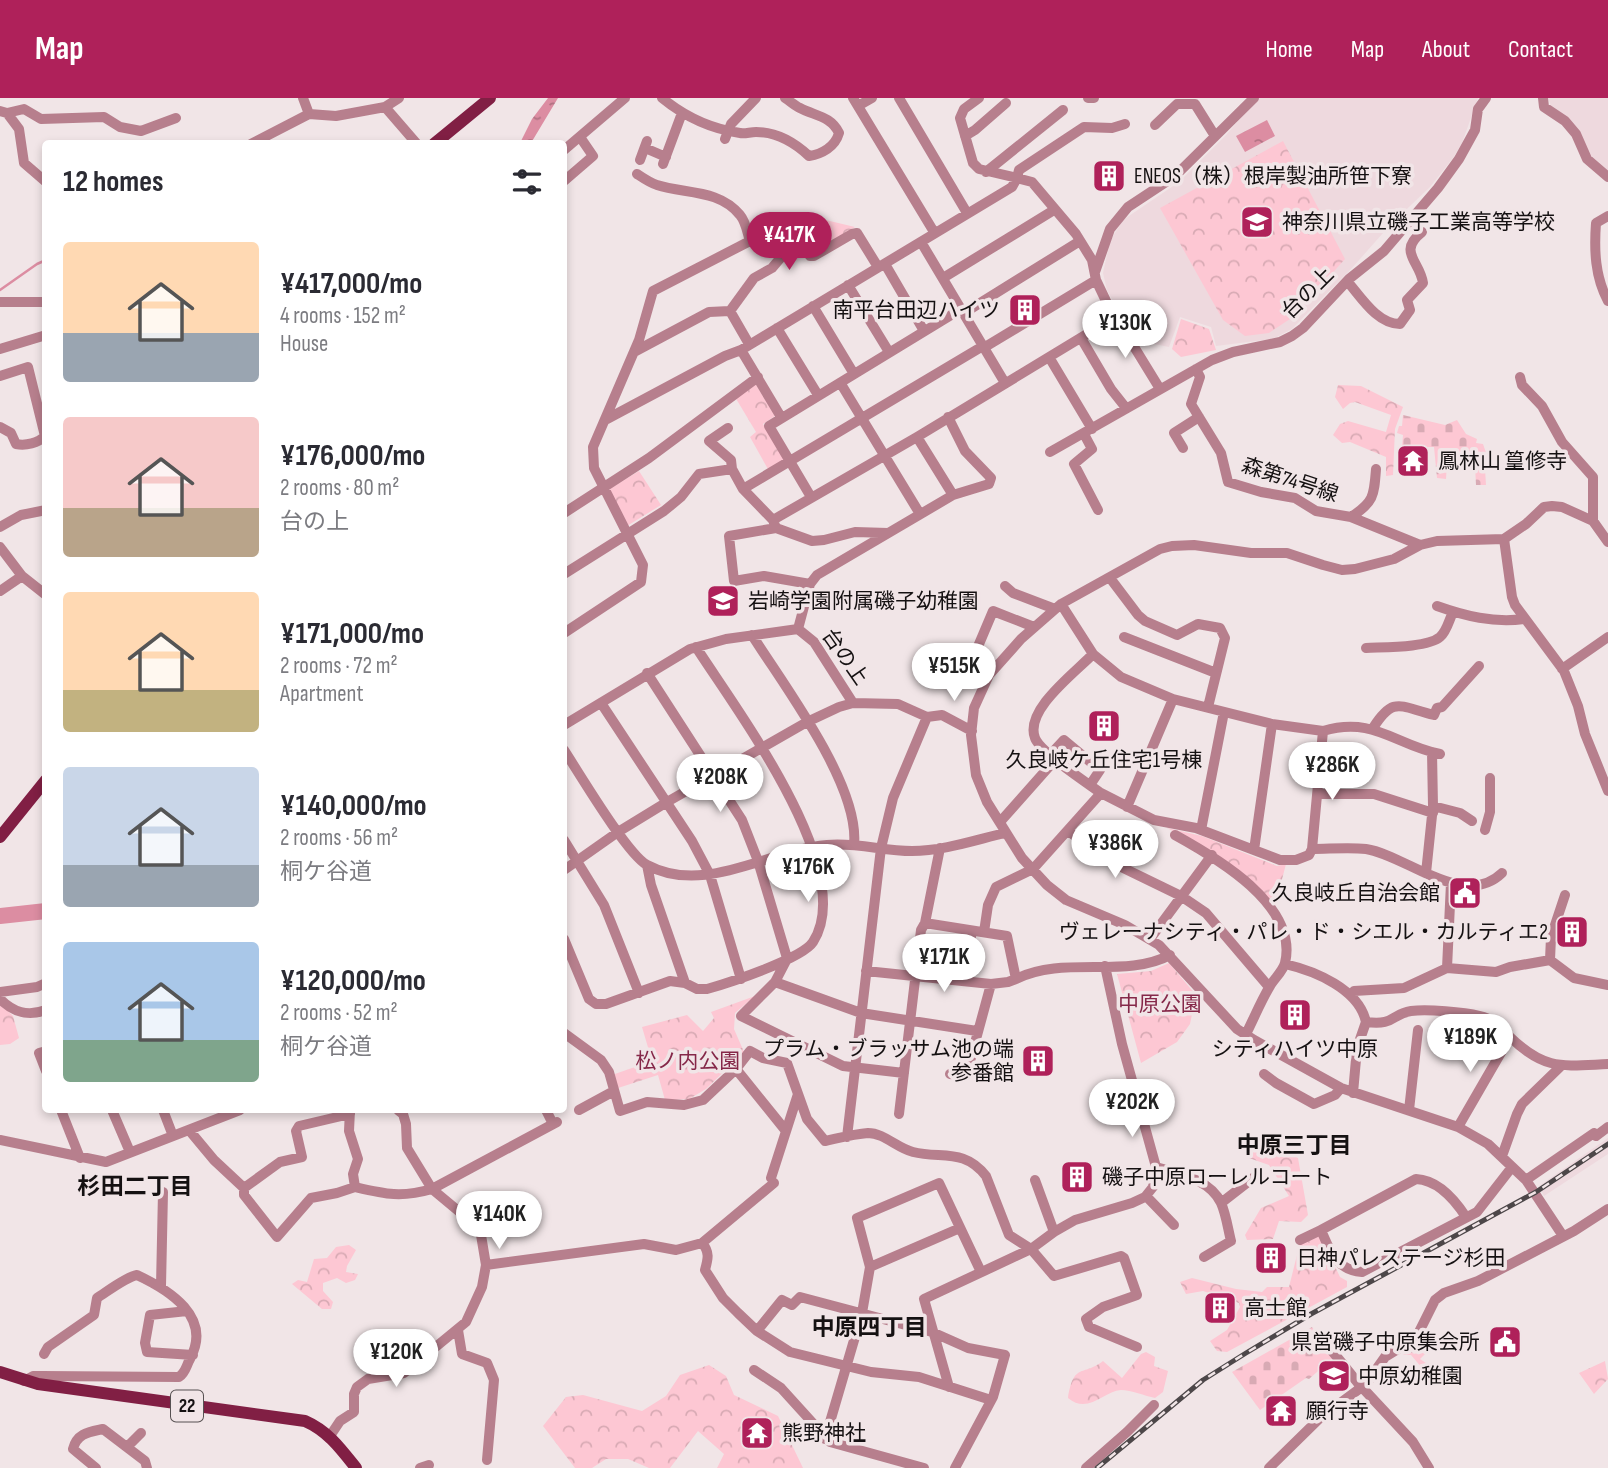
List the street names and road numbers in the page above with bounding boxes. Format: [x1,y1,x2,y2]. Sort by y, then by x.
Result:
street label: 台の上 [1277,262,1339,324]
street label: 森第74号線 [1239,453,1341,507]
street label: 台の上 [817,624,873,690]
road number: 22 [171,1390,203,1422]

